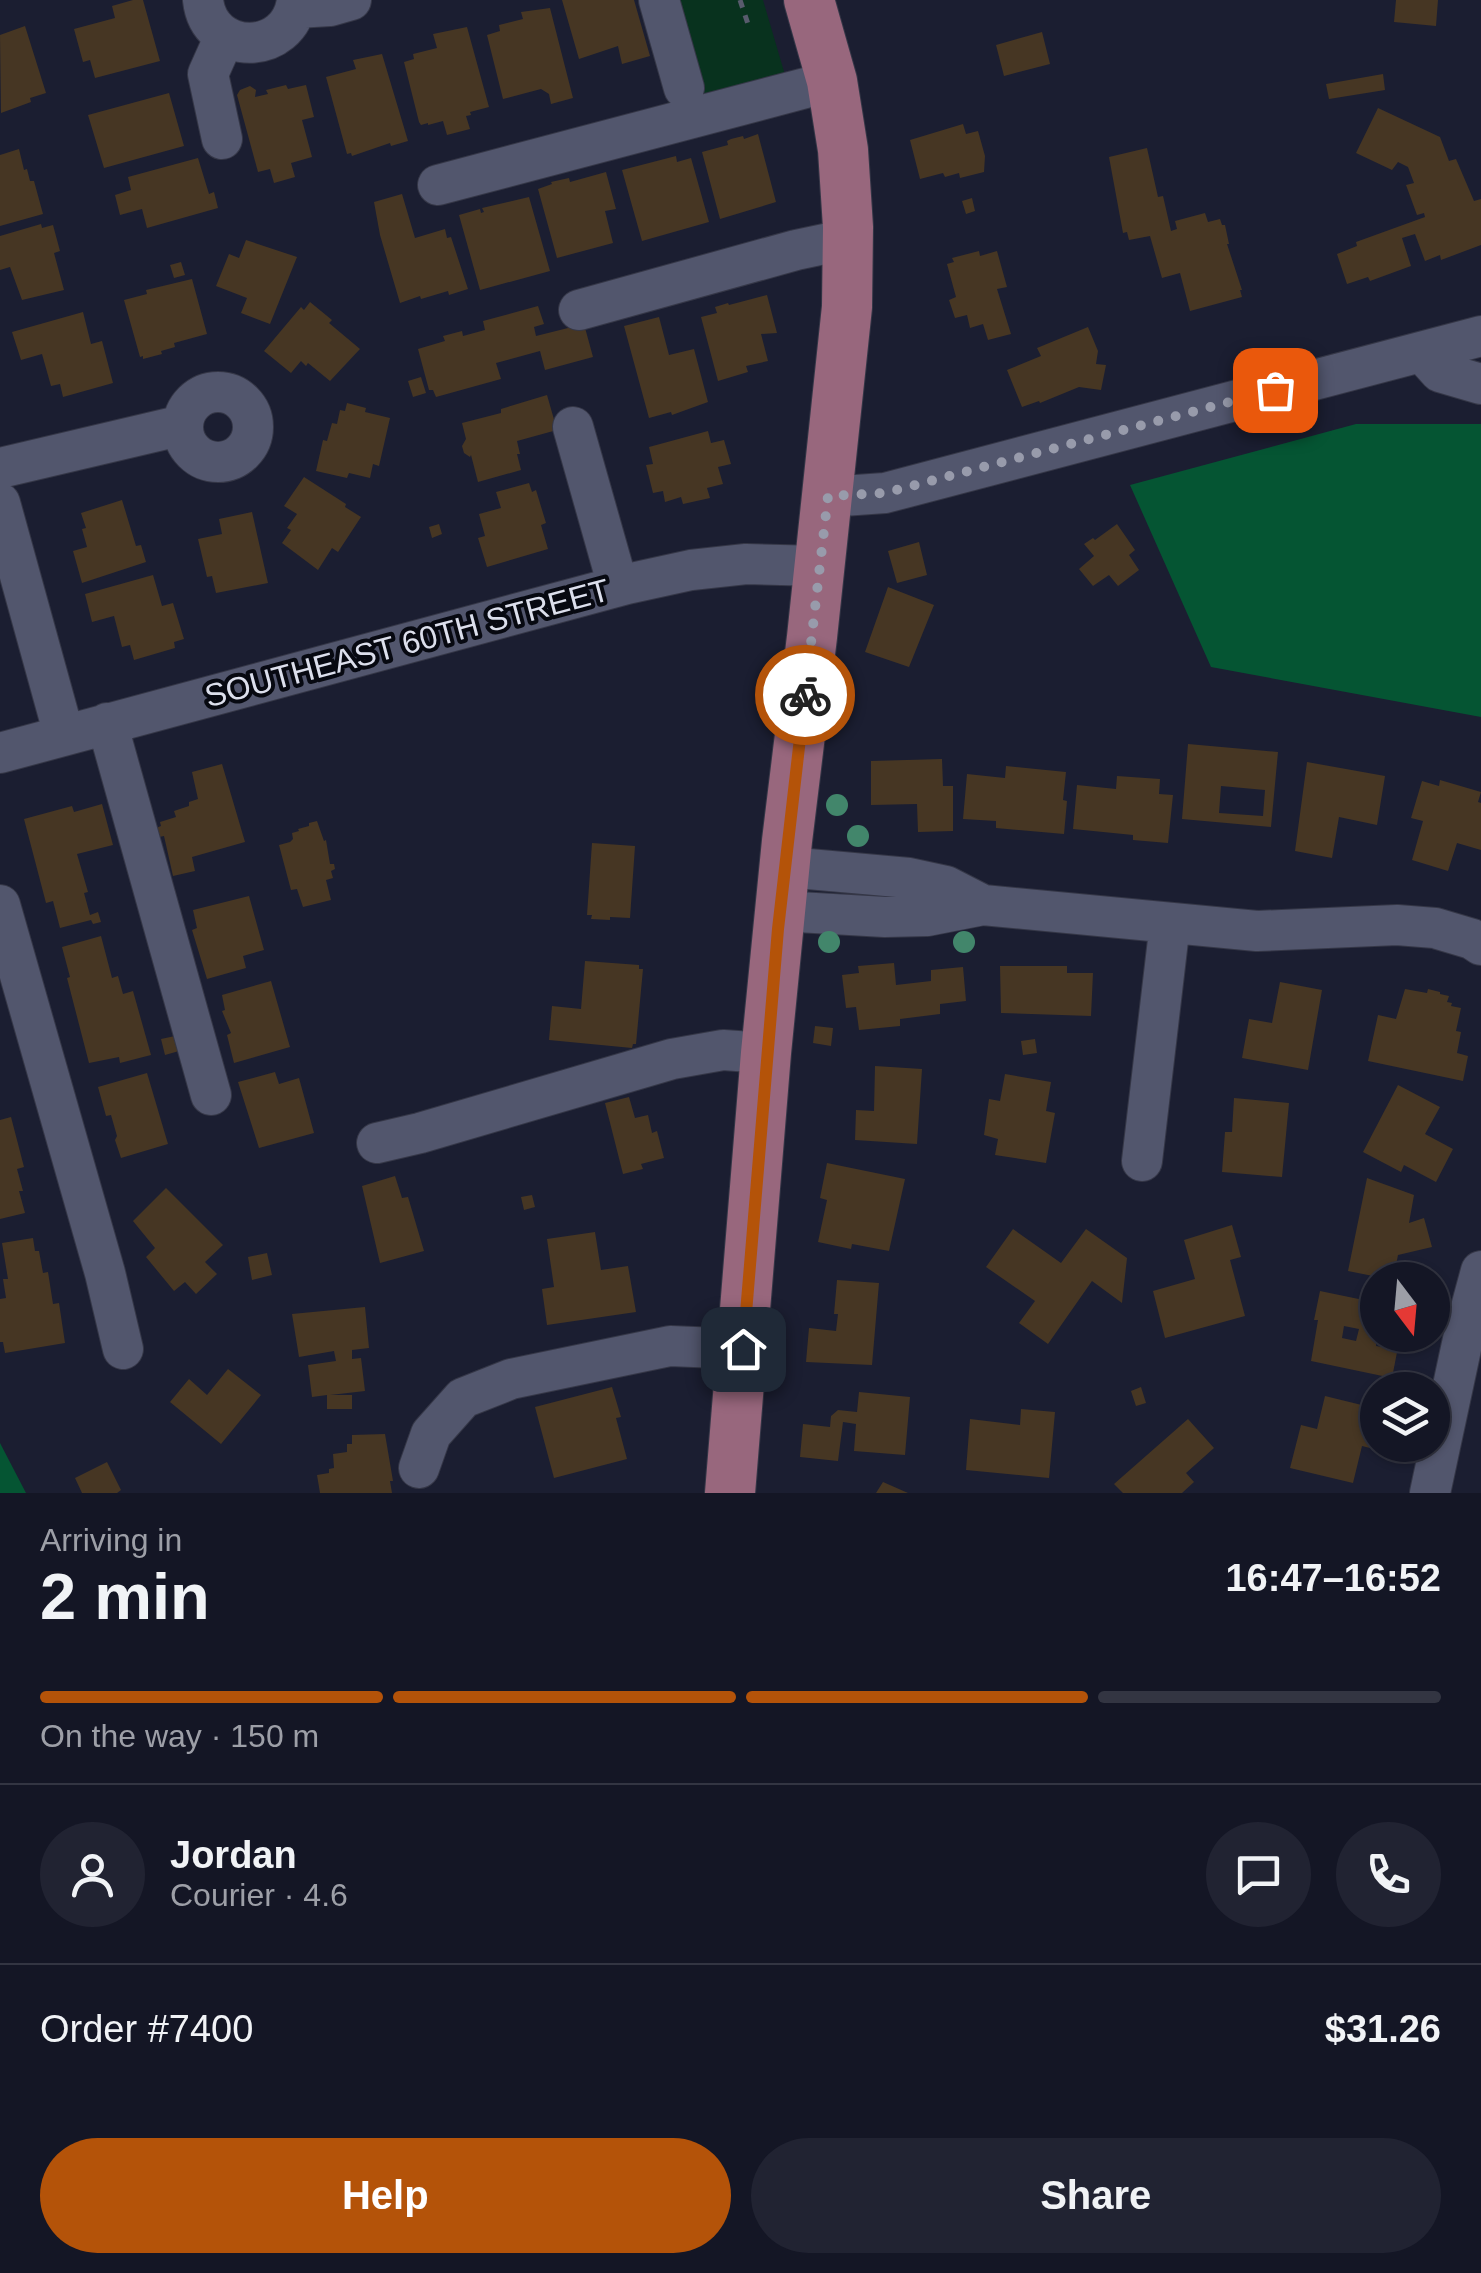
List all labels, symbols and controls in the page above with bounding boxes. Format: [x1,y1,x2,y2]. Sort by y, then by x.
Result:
pin [1233,348,1318,433]
icon: bag [1248,363,1303,418]
street label: SOUTHEAST 60TH STREET [201,572,613,714]
courier [755,645,855,745]
icon: bike [778,668,833,723]
north arrow [1360,1262,1450,1352]
map controls [1360,1262,1450,1462]
pin [701,1307,786,1392]
icon: home [716,1322,771,1377]
button: layers [1360,1372,1450,1462]
text: Arriving in [40,1522,182,1558]
text: 16:47–16:52 [1225,1557,1441,1599]
text: 2 min [40,1560,210,1633]
text: On the way · 150 m [40,1718,319,1754]
button: person [40,1822,145,1927]
button: chat [1206,1822,1311,1927]
button: phone [1336,1822,1441,1927]
text: Jordan [170,1834,297,1876]
text: Courier · 4.6 [170,1877,348,1913]
text: Order #7400 [40,2008,253,2050]
text: $31.26 [1325,2008,1441,2050]
button: Help [40,2138,731,2253]
button: Share [751,2138,1441,2253]

